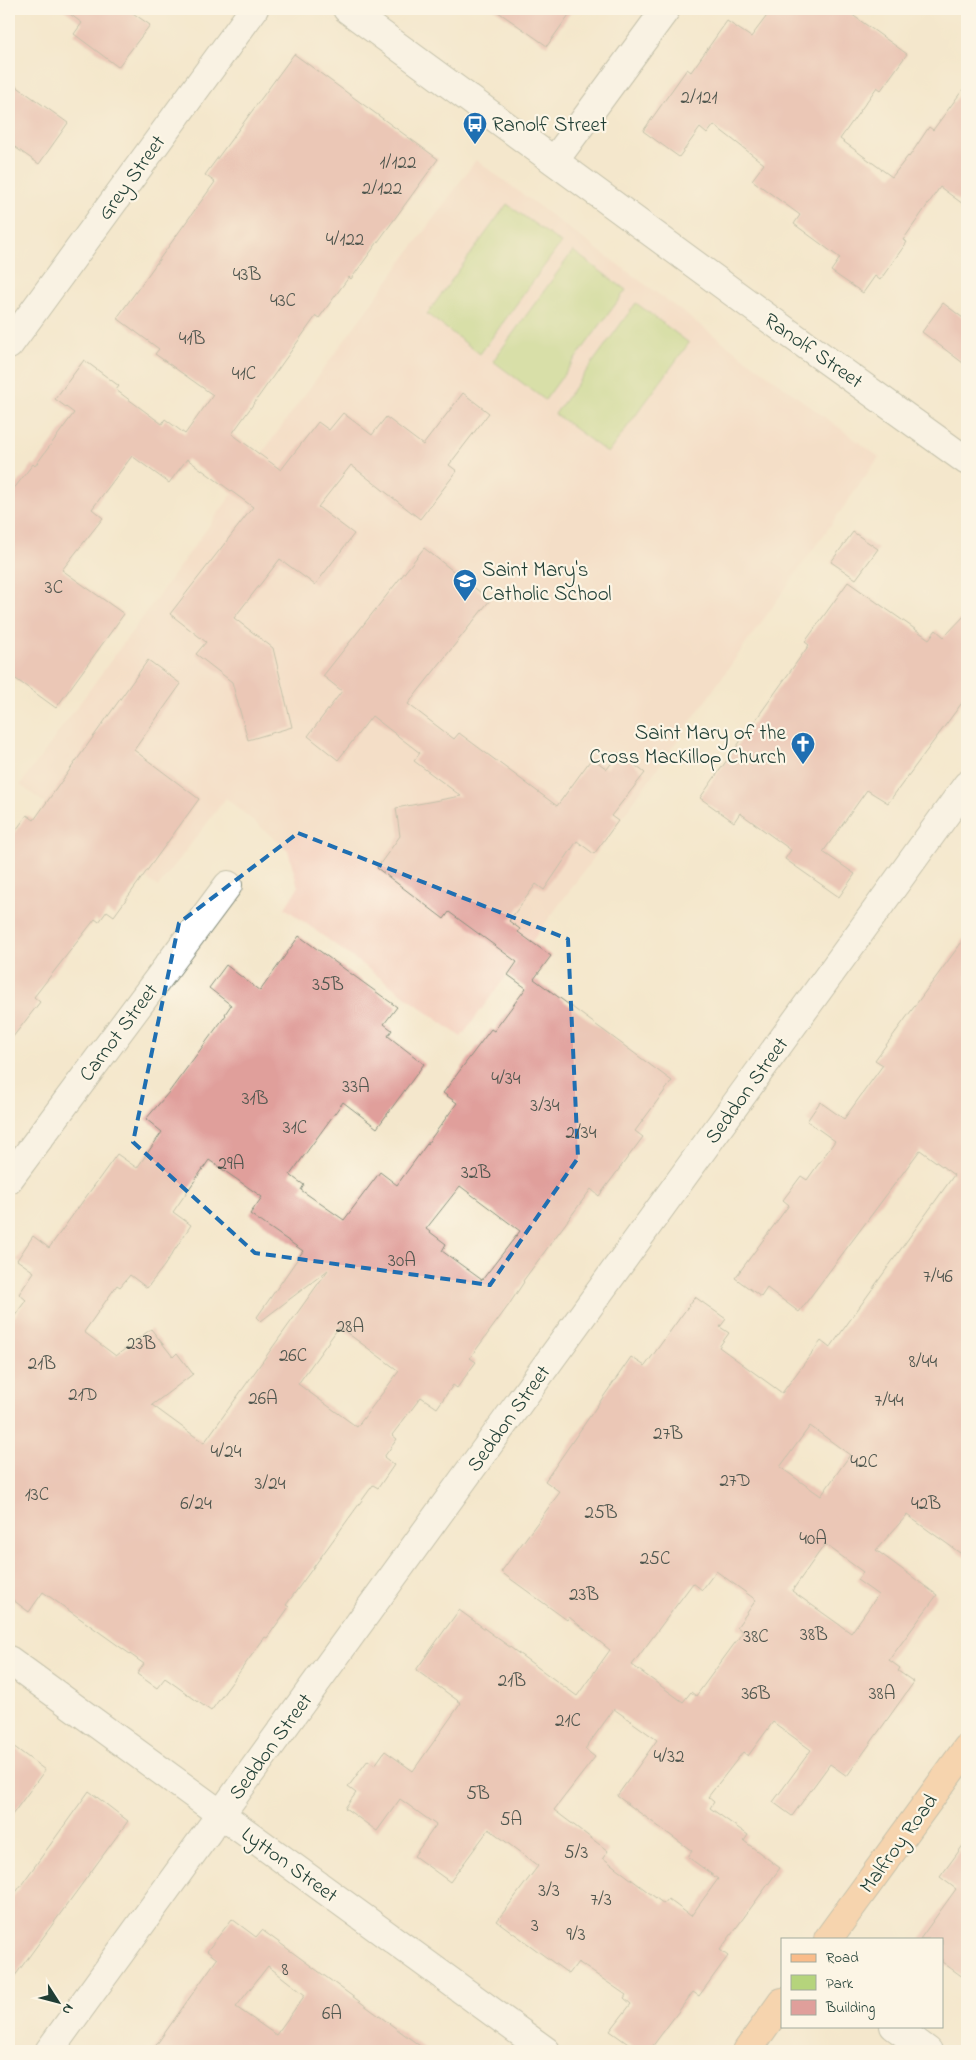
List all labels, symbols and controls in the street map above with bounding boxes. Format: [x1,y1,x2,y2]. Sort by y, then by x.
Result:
house number: 2/121 [681,85,717,112]
bus stop icon: Ranolf Street [462,111,488,145]
place label: Ranolf Street [492,111,607,141]
street label: Grey Street [91,129,175,228]
house number: 1/122 [380,150,416,177]
house number: 2/122 [362,176,402,203]
house number: 4/122 [326,227,364,254]
house number: 43B [233,262,261,289]
house number: 43C [270,288,296,315]
street label: Ranolf Street [757,306,869,397]
house number: 41B [179,326,206,353]
house number: 41C [232,361,256,388]
place label: Saint Mary's Catholic School [482,556,612,610]
school or university icon: Saint Mary's Catholic School [452,568,478,602]
house number: 3C [45,575,63,602]
place label: Saint Mary of the Cross MacKillop Church [589,719,787,773]
church icon: Saint Mary of the Cross MacKillop Church [790,731,816,765]
house number: 35B [312,972,344,999]
street label: Carnot Street [73,978,166,1089]
street label: Seddon Street [698,1031,797,1151]
house number: 4/34 [491,1066,521,1093]
house number: 33A [342,1074,370,1101]
house number: 31B [242,1086,269,1113]
house number: 3/34 [530,1093,560,1120]
house number: 31C [283,1115,307,1142]
house number: 2/34 [565,1120,597,1147]
house number: 29A [218,1151,244,1178]
house number: 32B [461,1160,491,1187]
house number: 30A [388,1248,416,1275]
house number: 7/46 [923,1264,953,1291]
house number: 28A [336,1314,364,1341]
house number: 23B [126,1331,156,1358]
house number: 26C [279,1343,307,1370]
house number: 8/44 [909,1349,938,1376]
house number: 21B [28,1351,56,1378]
street label: Seddon Street [460,1359,559,1479]
house number: 21D [68,1382,98,1409]
house number: 26A [248,1386,278,1413]
house number: 7/44 [874,1388,904,1415]
house number: 27B [653,1421,683,1448]
house number: 4/24 [211,1439,242,1466]
house number: 42C [850,1449,878,1476]
house number: 27D [719,1468,751,1495]
house number: 3/24 [254,1471,286,1498]
house number: 13C [25,1482,49,1509]
house number: 6/24 [180,1491,212,1518]
house number: 42B [911,1491,941,1518]
house number: 25B [584,1500,618,1527]
house number: 40A [799,1526,827,1553]
house number: 25C [640,1546,670,1573]
house number: 23B [569,1582,599,1609]
house number: 38B [800,1622,828,1649]
house number: 38C [743,1624,769,1651]
house number: 21B [498,1668,526,1695]
house number: 36B [742,1681,771,1708]
house number: 38A [869,1681,895,1708]
street label: Seddon Street [222,1687,321,1807]
house number: 21C [555,1708,581,1735]
house number: 4/32 [653,1744,685,1771]
house number: 5B [466,1781,490,1808]
street label: Malfroy Road [853,1788,948,1901]
house number: 5A [500,1807,522,1834]
street label: Lytton Street [233,1820,343,1913]
house number: 5/3 [564,1840,588,1867]
house number: 3/3 [538,1878,560,1905]
house number: 7/3 [590,1887,612,1914]
house number: 3 [531,1913,539,1940]
house number: 9/3 [566,1922,586,1949]
legend [781,1938,944,2028]
text: Road [826,1947,859,1969]
house number: 8 [281,1957,289,1984]
text: Park [826,1973,854,1995]
north arrow [32,1978,82,2028]
text: Building [825,1997,875,2020]
text: N [56,1999,79,2019]
house number: 6A [322,2001,342,2028]

